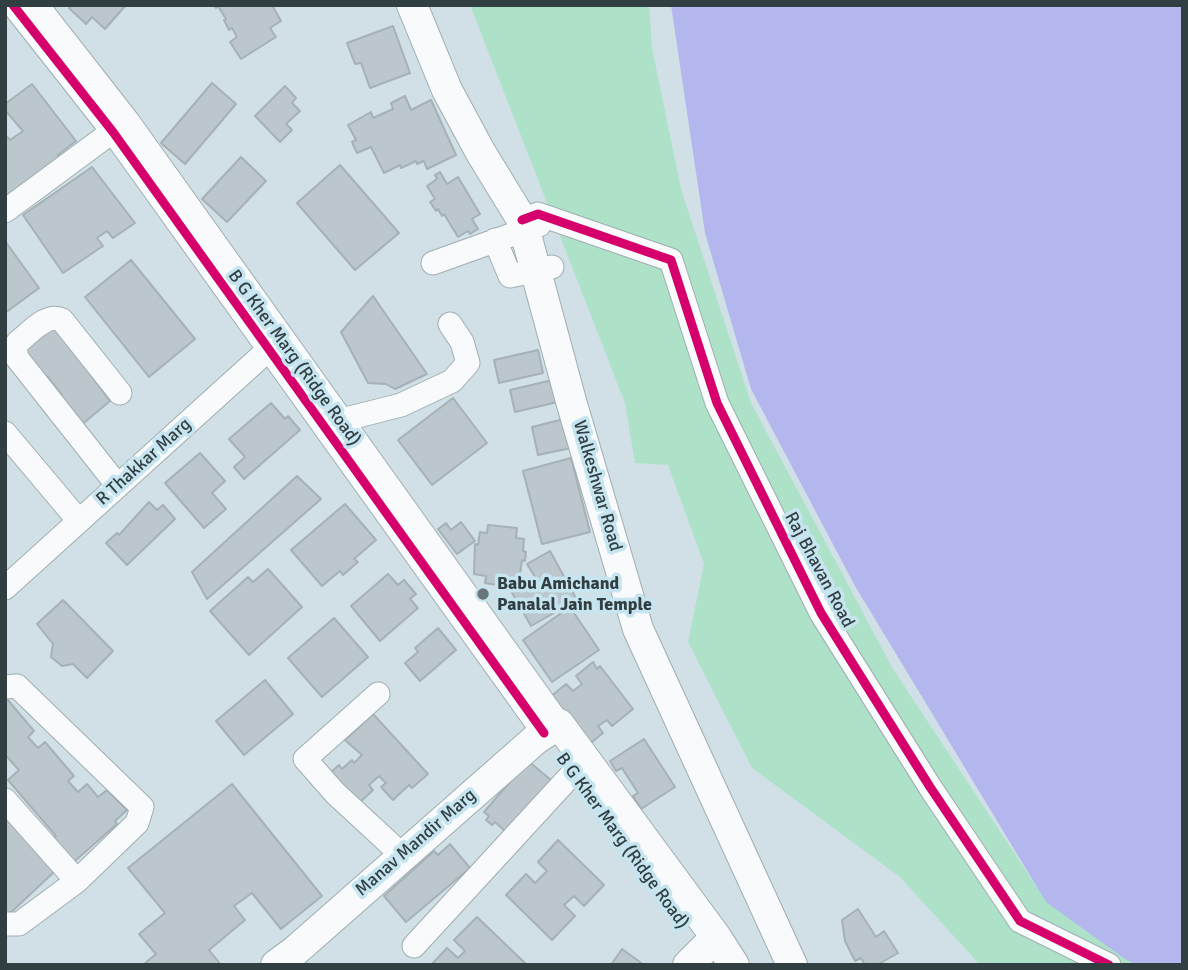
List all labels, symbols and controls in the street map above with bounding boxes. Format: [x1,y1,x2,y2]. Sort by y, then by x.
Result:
street label: B G Kher Marg (Ridge Road) [223,266,365,450]
street label: R Thakkar Marg [92,414,196,510]
street label: Walkeshwar Road [568,418,626,554]
street label: Raj Bhavan Road [779,508,859,632]
place label: Babu Amichand Panalal Jain Temple [497,573,652,616]
marker: Babu Amichand Panalal Jain Temple [475,586,491,602]
street label: B G Kher Marg (Ridge Road) [551,749,693,933]
street label: Manav Mandir Marg [351,785,481,901]

